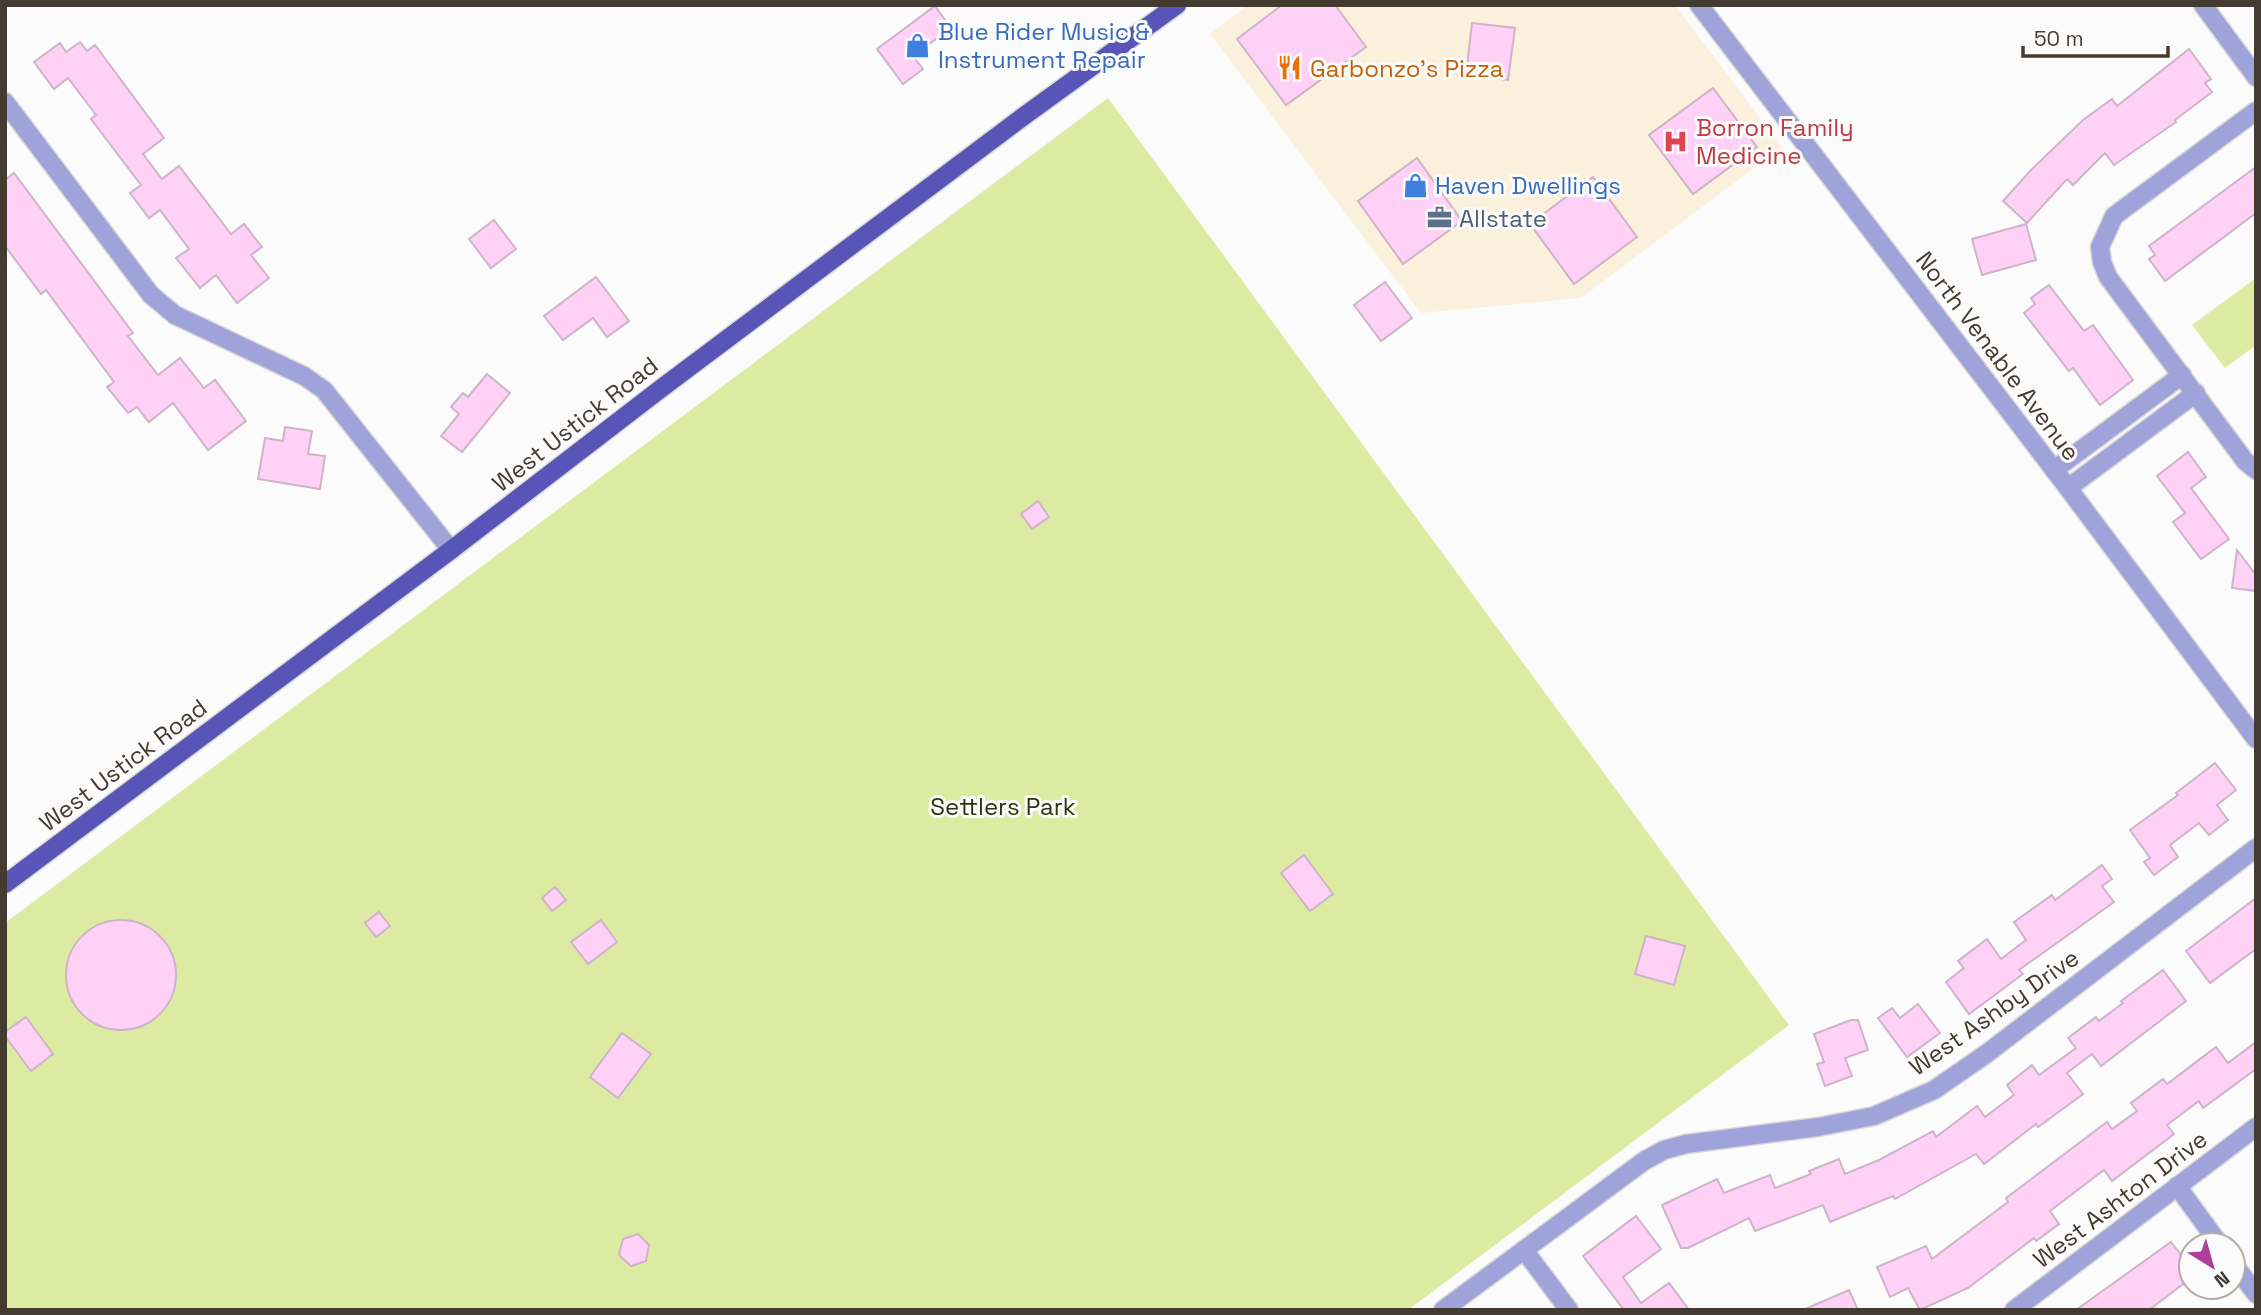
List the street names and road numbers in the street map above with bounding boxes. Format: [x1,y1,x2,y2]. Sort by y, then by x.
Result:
street label: North Venable Avenue [1909,245,2087,467]
street label: West Ustick Road [486,350,664,498]
street label: West Ustick Road [33,692,213,838]
street label: West Ashby Drive [1903,942,2085,1082]
street label: West Ashton Drive [2027,1123,2213,1275]

